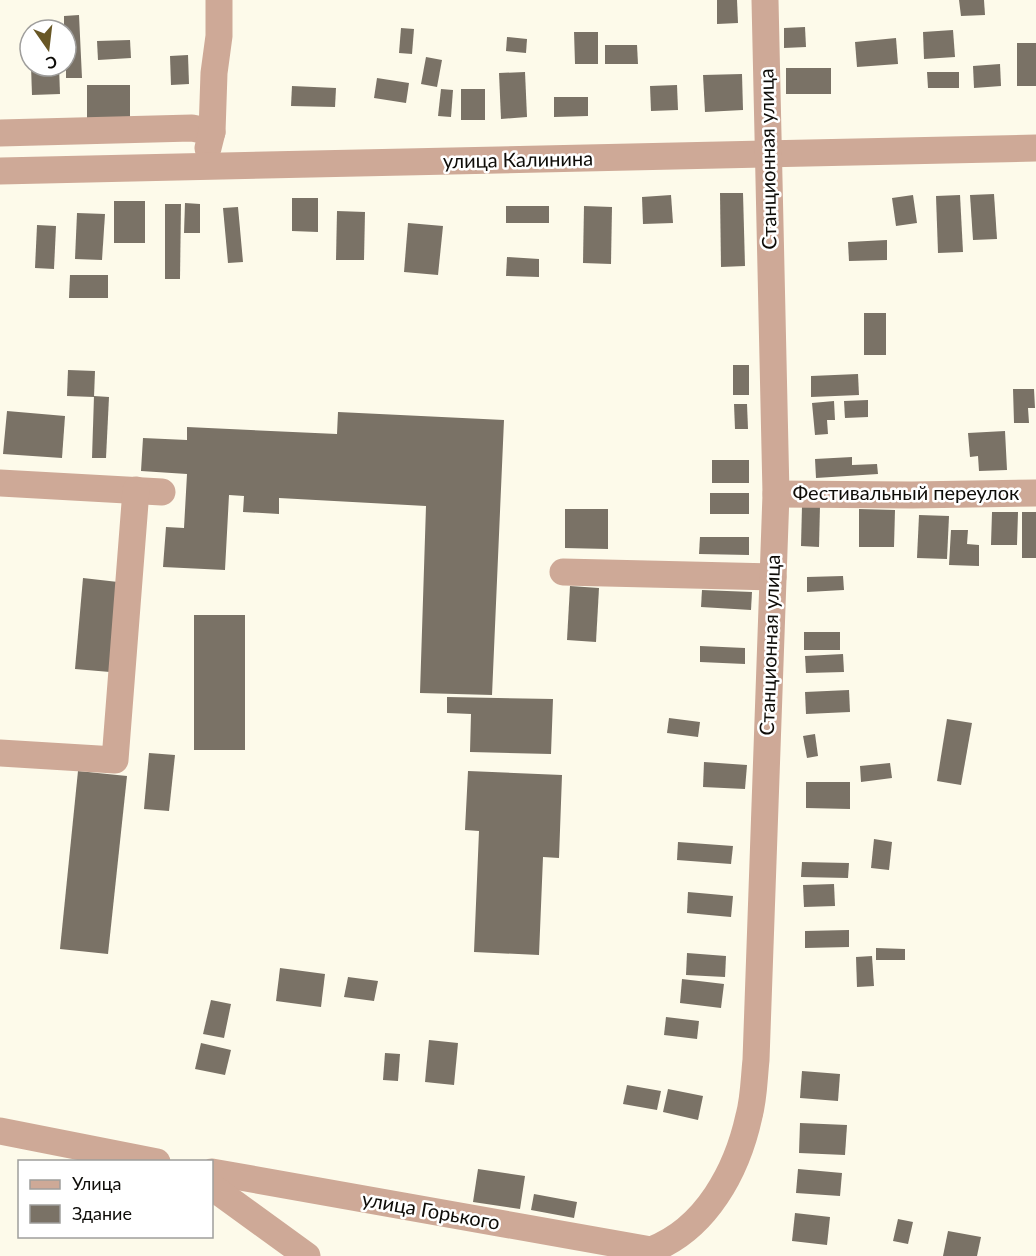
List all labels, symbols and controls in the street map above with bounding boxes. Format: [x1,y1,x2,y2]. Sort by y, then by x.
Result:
north arrow [18,18,78,78]
text: С [44,53,59,74]
street label: Станционная улица [753,68,781,250]
street label: улица Калинина [443,146,593,172]
street label: Фестивальный переулок [793,480,1020,504]
street label: Станционная улица [754,554,784,736]
legend [18,1160,213,1238]
text: Улица [72,1172,122,1194]
street label: улица Горького [360,1186,502,1234]
text: Здание [72,1202,132,1224]

